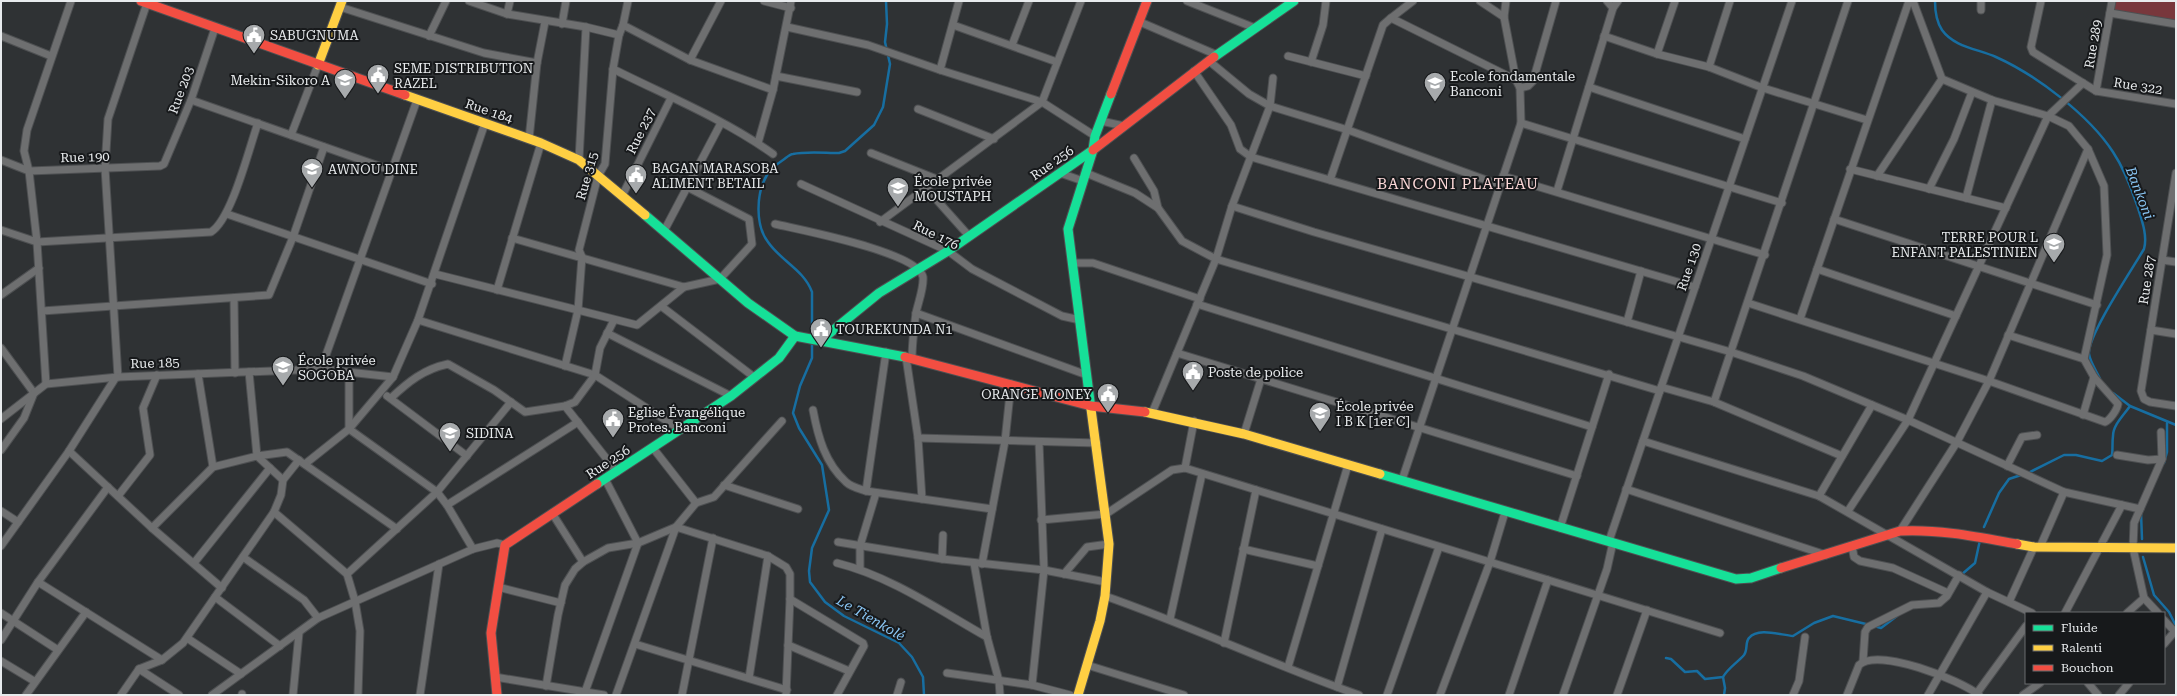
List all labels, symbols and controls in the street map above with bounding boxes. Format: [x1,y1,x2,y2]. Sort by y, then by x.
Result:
street label: Rue 289 [2081,18,2105,70]
public building icon: SABUGNUMA [241,22,267,55]
place label: SABUGNUMA [270,28,358,43]
place label: SEME DISTRIBUTION RAZEL [394,61,533,91]
public building icon: SEME DISTRIBUTION RAZEL [365,62,391,95]
street label: Rue 203 [166,64,196,116]
school or university icon: Mekin-Sikoro A [332,67,358,100]
place label: Ecole fondamentale Banconi [1450,69,1575,99]
school or university icon: Ecole fondamentale Banconi [1422,70,1448,103]
place label: Mekin-Sikoro A [231,73,330,88]
street label: Rue 322 [2113,75,2163,97]
street label: Rue 184 [463,96,515,126]
street label: Rue 237 [623,106,659,156]
street label: Rue 256 [1028,143,1076,183]
street label: Rue 190 [60,149,110,165]
street label: Rue 315 [573,150,601,202]
school or university icon: AWNOU DINE [299,156,325,189]
place label: BAGAN MARASOBA ALIMENT BETAIL [652,161,778,191]
place label: AWNOU DINE [328,162,418,177]
public building icon: BAGAN MARASOBA ALIMENT BETAIL [623,162,649,195]
water label: Bankoni [2122,163,2157,222]
place label: École privée MOUSTAPH [914,173,992,204]
school or university icon: École privée MOUSTAPH [885,175,911,208]
district label: BANCONI PLATEAU [1377,175,1539,193]
street label: Rue 176 [911,217,961,253]
place label: TERRE POUR L ENFANT PALESTINIEN [1892,230,2038,260]
school or university icon: TERRE POUR L ENFANT PALESTINIEN [2041,231,2067,264]
street label: Rue 130 [1674,241,1704,293]
street label: Rue 287 [2136,255,2158,305]
public building icon: TOUREKUNDA N1 [808,316,834,349]
place label: TOUREKUNDA N1 [836,322,953,337]
place label: École privée SOGOBA [298,352,376,383]
school or university icon: École privée SOGOBA [270,354,296,387]
street label: Rue 185 [130,355,180,371]
public building icon: Poste de police [1180,359,1206,392]
place label: Poste de police [1208,365,1303,380]
public building icon: ORANGE MONEY [1095,381,1121,414]
place label: ORANGE MONEY [981,387,1092,402]
place label: École privée I B K [1er C] [1336,398,1414,429]
school or university icon: École privée I B K [1er C] [1307,400,1333,433]
place label: Eglise Évangélique Protes. Banconi [628,404,745,435]
public building icon: Eglise Évangélique Protes. Banconi [600,406,626,439]
school or university icon: SIDINA [437,420,463,453]
place label: SIDINA [466,426,513,441]
street label: Rue 256 [583,442,633,482]
water label: Le Tienkolé [833,592,908,644]
legend [2025,612,2165,684]
text: Fluide [2061,621,2098,635]
text: Ralenti [2061,641,2102,655]
text: Bouchon [2061,661,2114,675]

